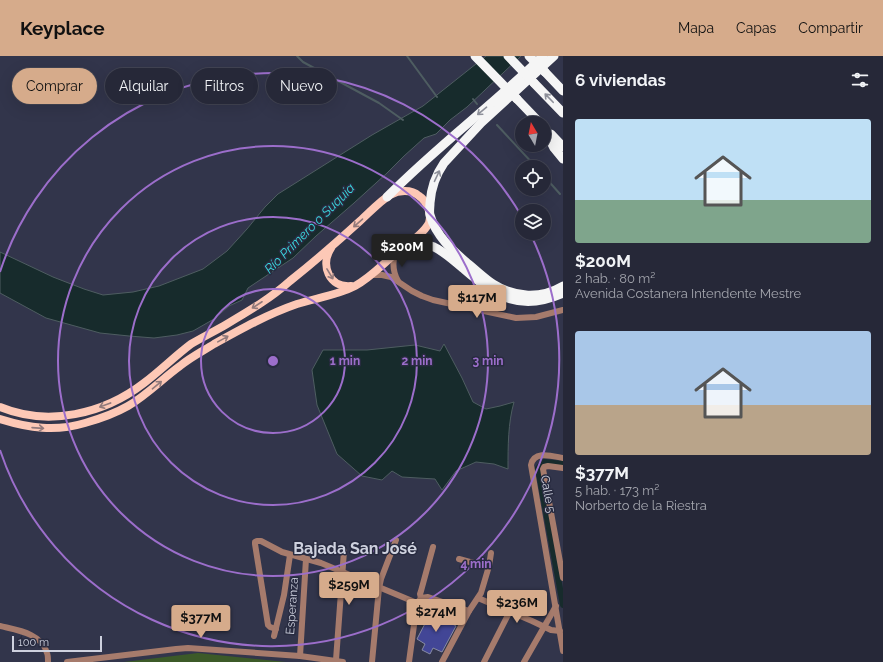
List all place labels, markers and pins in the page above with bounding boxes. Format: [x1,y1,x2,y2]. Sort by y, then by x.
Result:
pin: $200M [374,234,430,268]
pin: $117M [449,285,505,319]
centre of rings [266,354,280,368]
pin: $259M [321,572,377,606]
pin: $236M [489,590,545,624]
pin: $274M [408,599,464,633]
pin: $377M [173,605,229,639]

